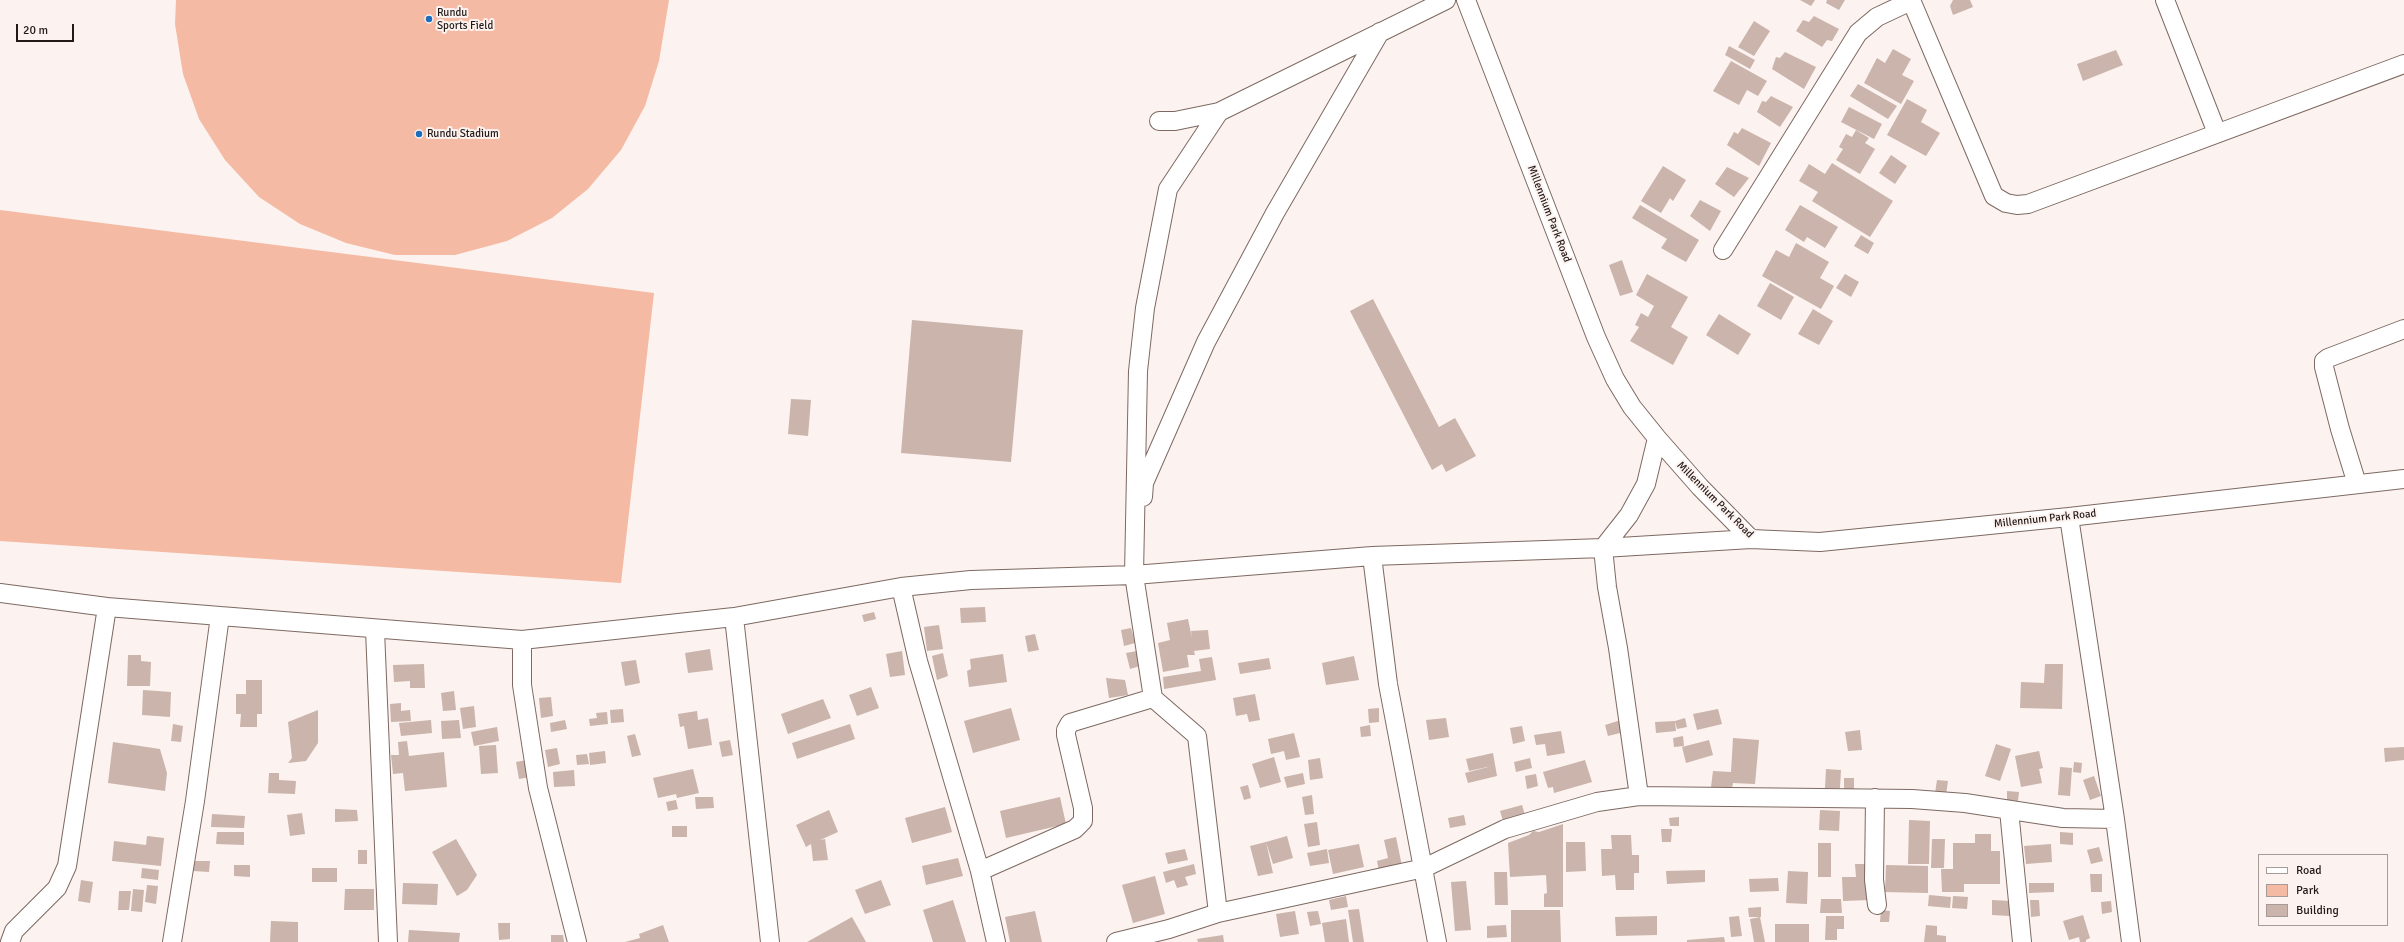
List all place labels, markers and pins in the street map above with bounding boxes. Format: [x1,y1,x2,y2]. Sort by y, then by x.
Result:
place label: Rundu Sports Field [437,6,493,32]
marker: Rundu Sports Field [424,14,434,24]
place label: Rundu Stadium [427,127,499,141]
marker: Rundu Stadium [414,129,424,139]

